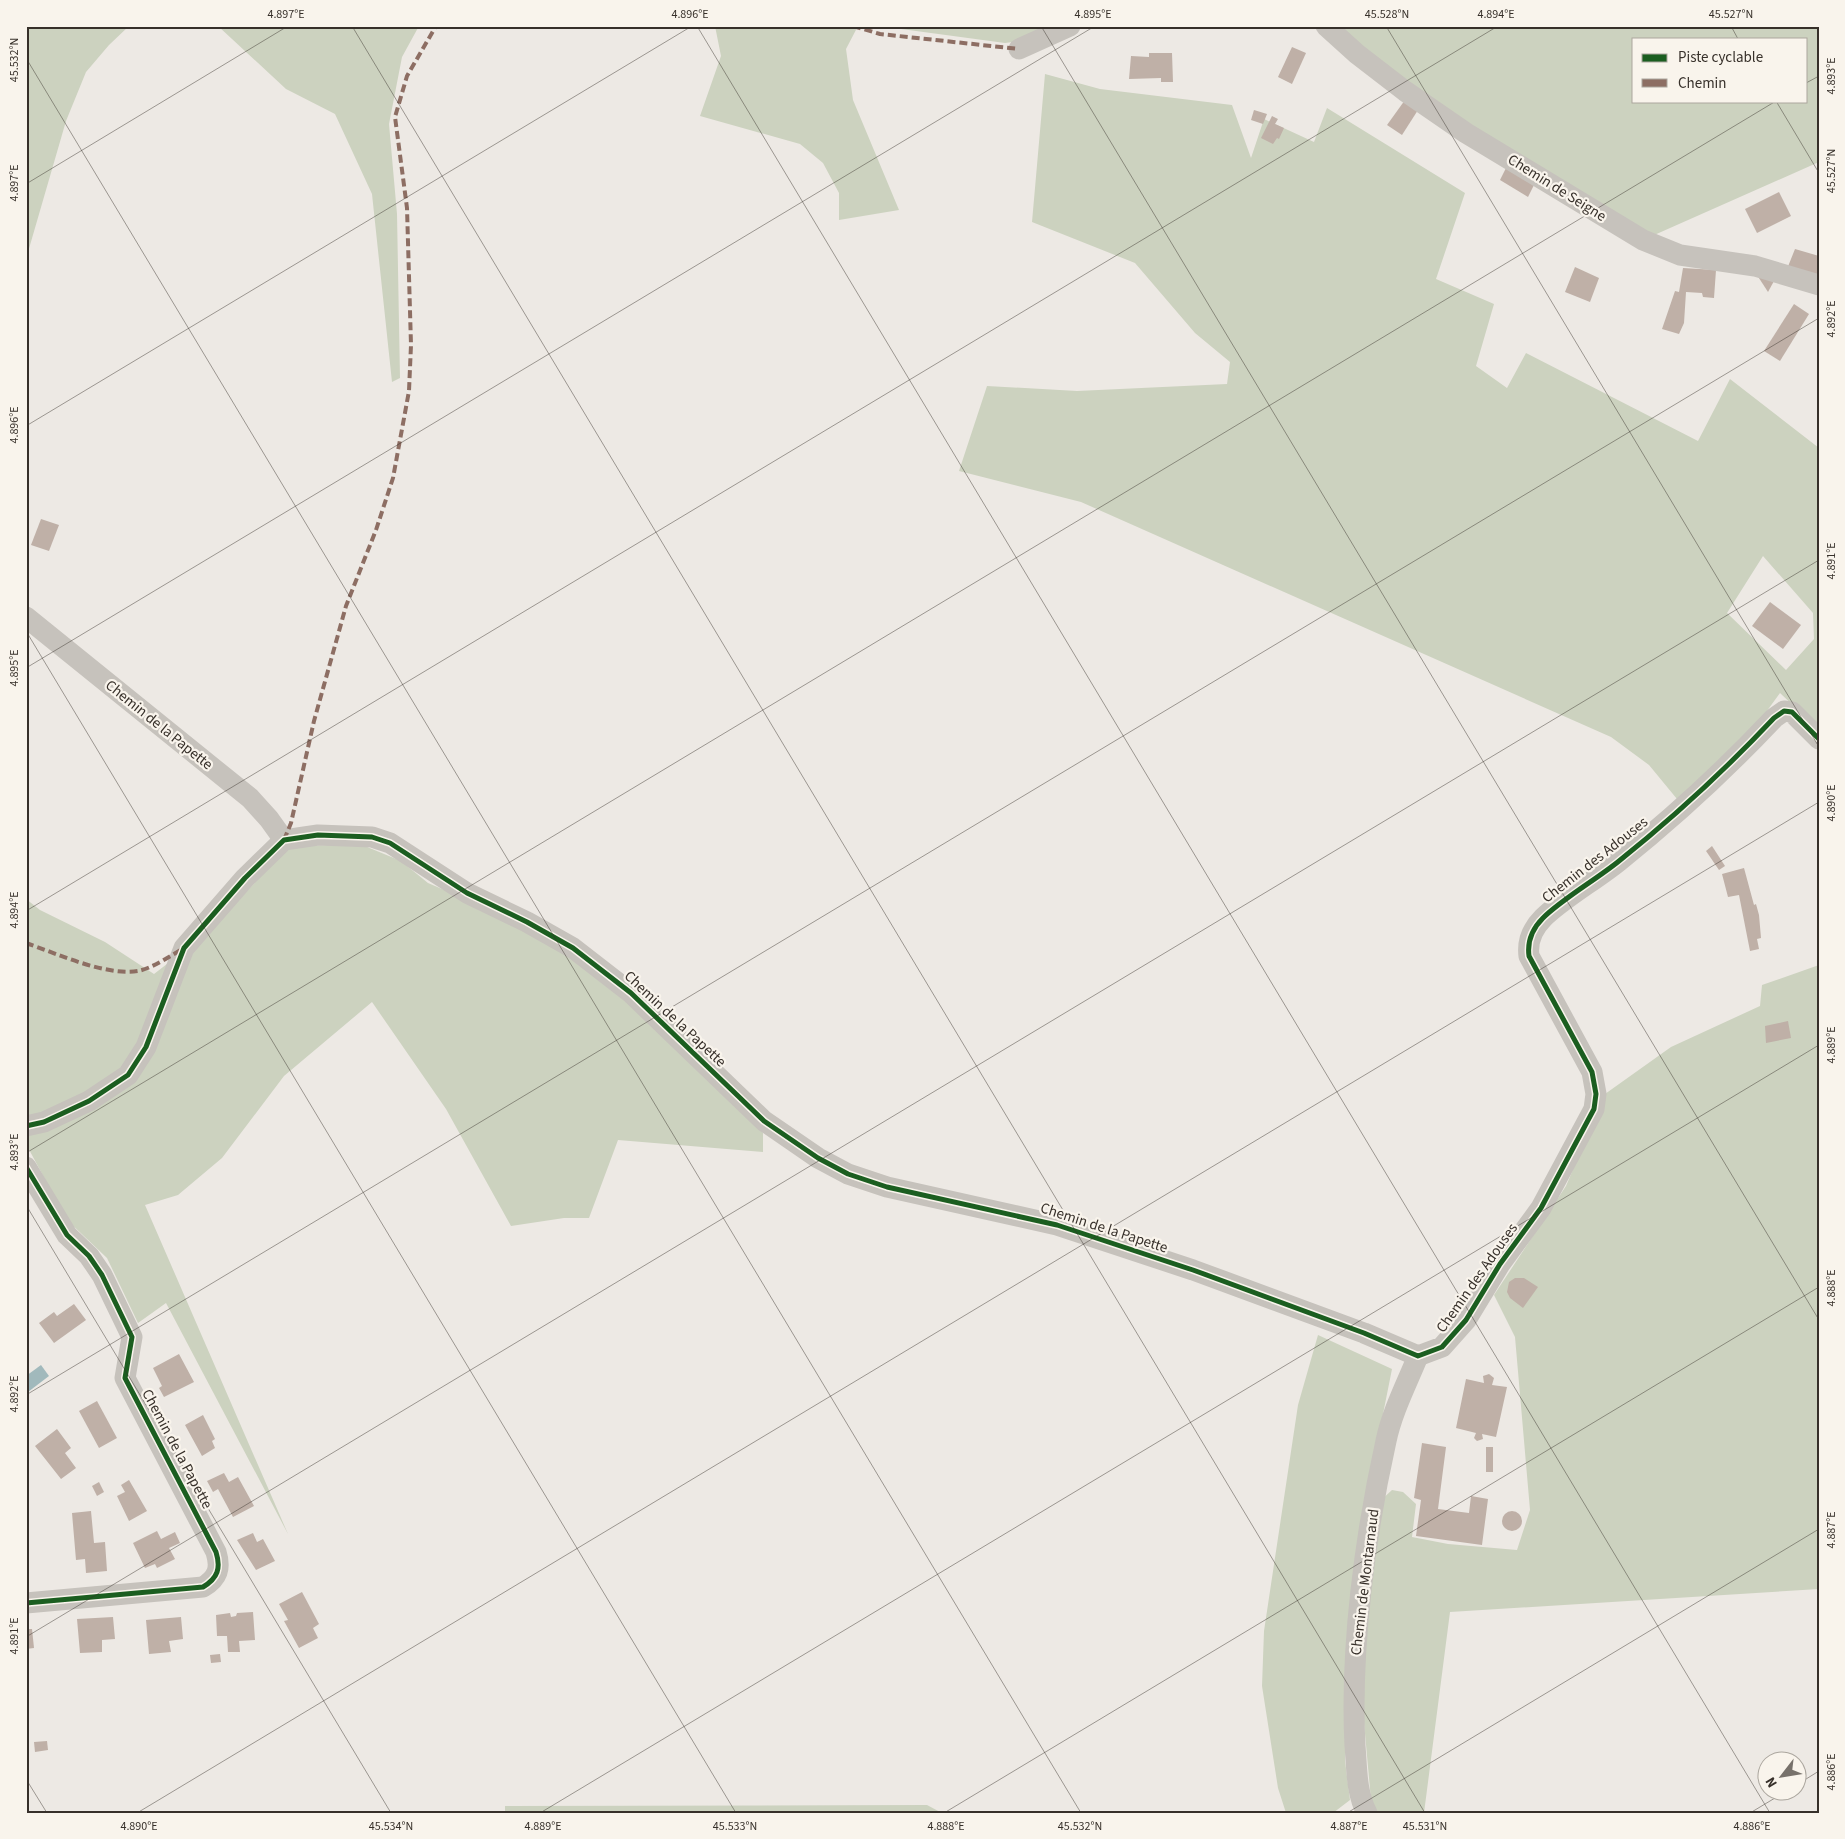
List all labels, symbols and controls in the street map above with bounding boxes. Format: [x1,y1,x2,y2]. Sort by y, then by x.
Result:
text: 4.897°E [267,6,305,23]
text: 4.896°E [671,6,709,23]
text: 4.895°E [1074,6,1112,23]
text: 45.528°N [1365,6,1409,23]
text: 4.894°E [1477,6,1515,23]
text: 45.527°N [1709,6,1753,23]
text: 45.532°N [6,38,23,82]
legend [1632,38,1808,102]
text: Piste cyclable [1678,47,1763,68]
text: 4.893°E [1823,57,1840,95]
text: Chemin [1678,73,1727,94]
street label: Chemin de Seigne [1504,149,1610,227]
text: 45.527°N [1823,149,1840,193]
text: 4.897°E [6,164,23,202]
text: 4.892°E [1823,300,1840,338]
text: 4.896°E [6,406,23,444]
text: 4.891°E [1823,542,1840,580]
text: 4.895°E [6,649,23,687]
street label: Chemin de la Papette [101,675,217,775]
text: 4.890°E [1823,784,1840,822]
street label: Chemin des Adouses [1538,812,1652,908]
text: 4.894°E [6,891,23,929]
street label: Chemin de la Papette [619,966,731,1072]
text: 4.889°E [1823,1026,1840,1064]
text: 4.893°E [6,1133,23,1171]
street label: Chemin de la Papette [1038,1198,1170,1258]
street label: Chemin des Adouses [1431,1219,1523,1337]
text: 4.888°E [1823,1269,1840,1307]
text: 4.892°E [6,1375,23,1413]
street label: Chemin de la Papette [137,1385,217,1513]
street label: Chemin de Montarnaud [1346,1508,1384,1656]
text: 4.887°E [1823,1511,1840,1549]
text: 4.891°E [6,1617,23,1655]
north arrow [1758,1752,1808,1802]
text: 4.886°E [1823,1753,1840,1791]
text: N [1761,1773,1783,1791]
text: 4.890°E [120,1818,158,1835]
text: 45.534°N [369,1818,413,1835]
text: 4.889°E [524,1818,562,1835]
text: 45.533°N [713,1818,757,1835]
text: 4.888°E [927,1818,965,1835]
text: 45.532°N [1058,1818,1102,1835]
text: 4.887°E [1330,1818,1368,1835]
text: 45.531°N [1403,1818,1447,1835]
text: 4.886°E [1733,1818,1771,1835]

